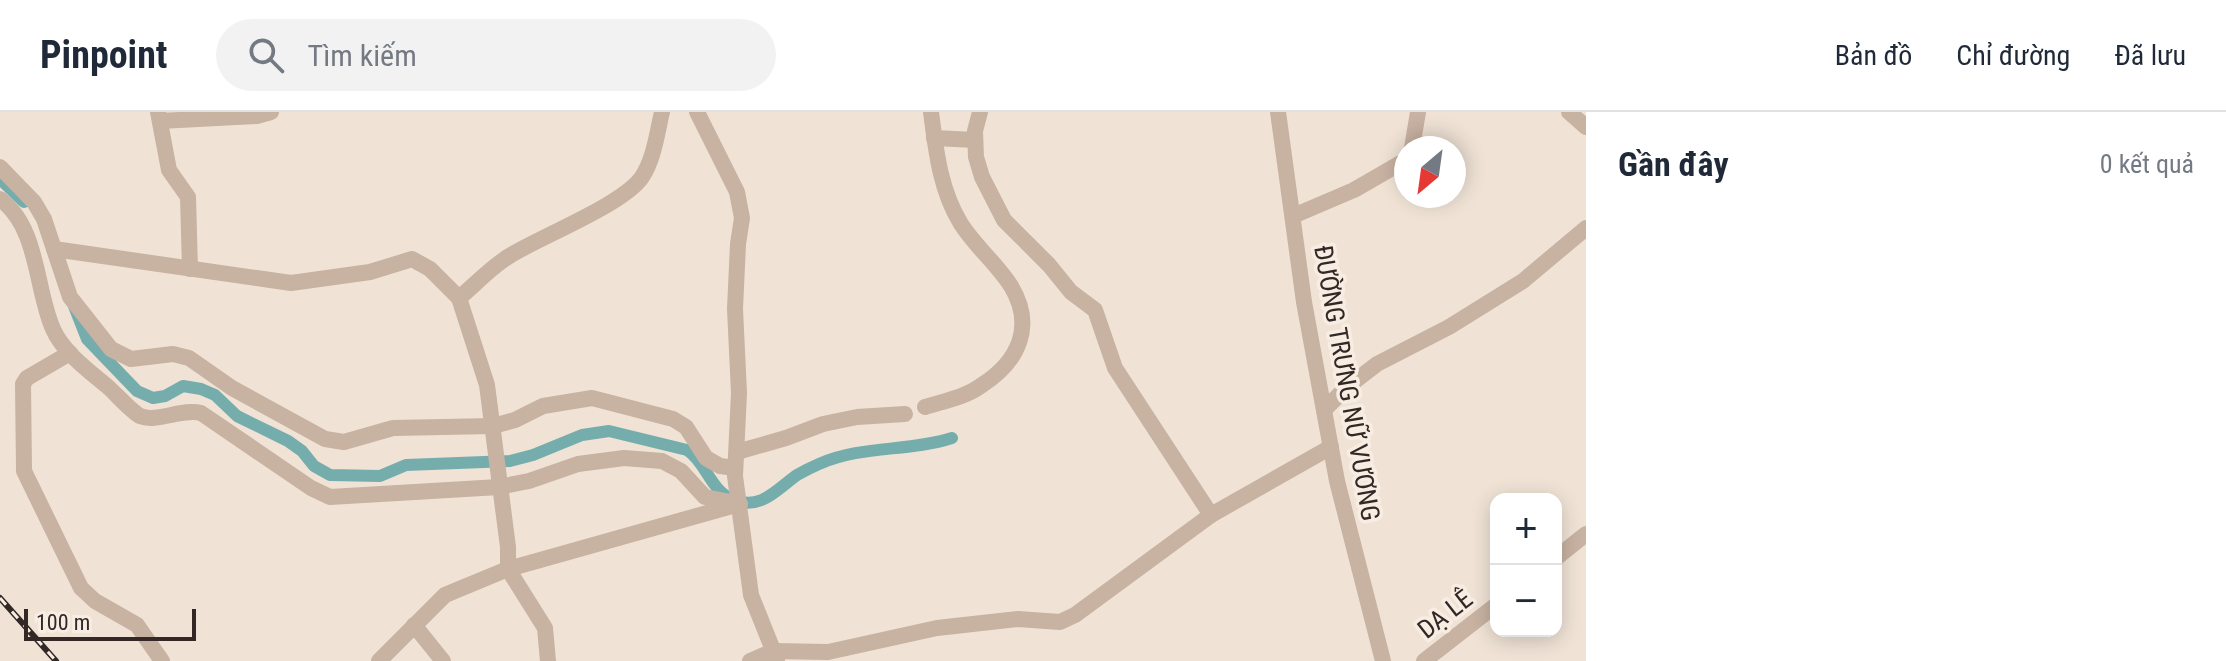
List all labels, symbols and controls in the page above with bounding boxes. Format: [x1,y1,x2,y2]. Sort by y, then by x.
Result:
search box [216,19,776,91]
text: Pinpoint [40,33,168,77]
icon: search [244,33,288,77]
text: Tìm kiếm [308,38,417,73]
text: Bản đồ [1835,39,1912,72]
text: Chỉ đường [1956,39,2070,72]
text: Đã lưu [2114,39,2186,72]
north arrow [1394,136,1466,208]
text: Gần đây [1618,144,1729,184]
text: 0 kết quả [2100,149,2194,179]
street label: ĐƯỜNG TRƯNG NỮ VƯƠNG [1308,243,1386,523]
map controls [1490,493,1562,637]
button: + [1490,493,1562,565]
button: − [1490,565,1562,637]
street label: DẠ LÊ [1412,583,1478,645]
scale bar [24,605,196,641]
text: 100 m [36,610,90,635]

